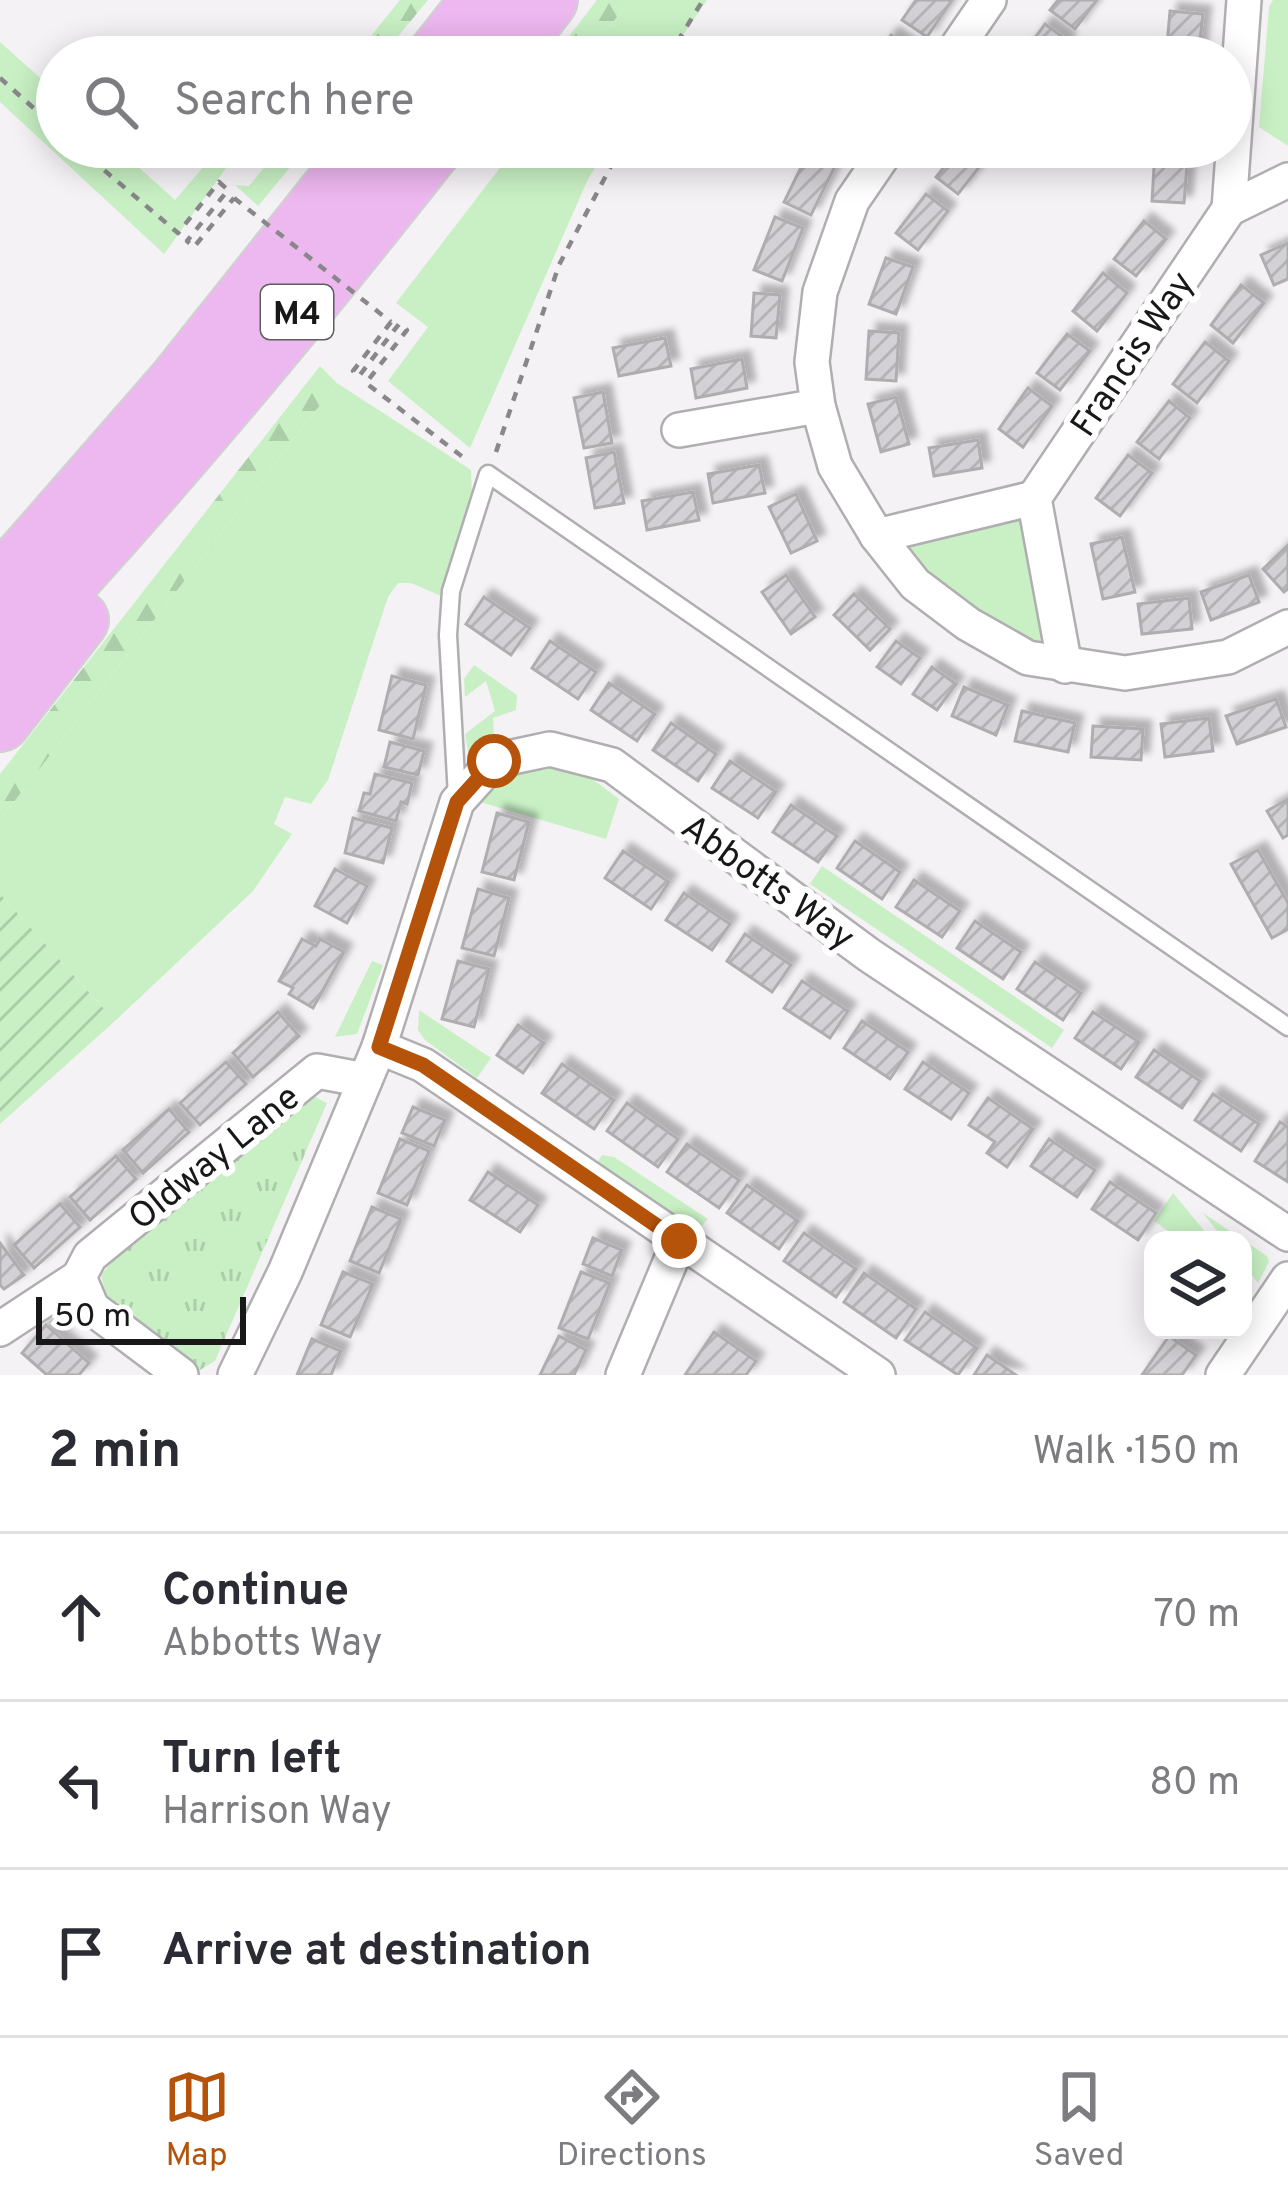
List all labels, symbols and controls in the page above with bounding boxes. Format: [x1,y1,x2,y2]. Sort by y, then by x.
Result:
search box [36,36,1252,168]
icon: search [78,69,144,135]
text: Search here [174,74,414,131]
street label: Francis Way [1062,264,1207,447]
road number: M4 [261,285,333,339]
route start [467,734,521,788]
street label: Abbotts Way [671,806,862,963]
street label: Oldway Lane [120,1076,311,1242]
route end [652,1214,706,1268]
map controls [1144,1231,1252,1339]
button: layers [1144,1231,1252,1339]
scale bar [36,1291,246,1344]
text: 50 m [54,1297,131,1339]
text: 2 min [48,1421,181,1486]
text: Walk · 150 m [1033,1429,1240,1478]
text: Continue [162,1564,349,1621]
icon: ahead [48,1584,114,1650]
text: 70 m [1154,1592,1240,1641]
text: Abbotts Way [162,1621,382,1670]
text: Turn left [162,1732,341,1789]
icon: left [48,1752,114,1818]
text: 80 m [1149,1760,1240,1809]
text: Harrison Way [162,1789,392,1838]
icon: arrive [48,1920,114,1986]
text: Arrive at destination [162,1924,592,1981]
tab: Map [164,2064,230,2178]
tab: Directions [557,2064,707,2178]
tab: Saved [1034,2064,1124,2178]

